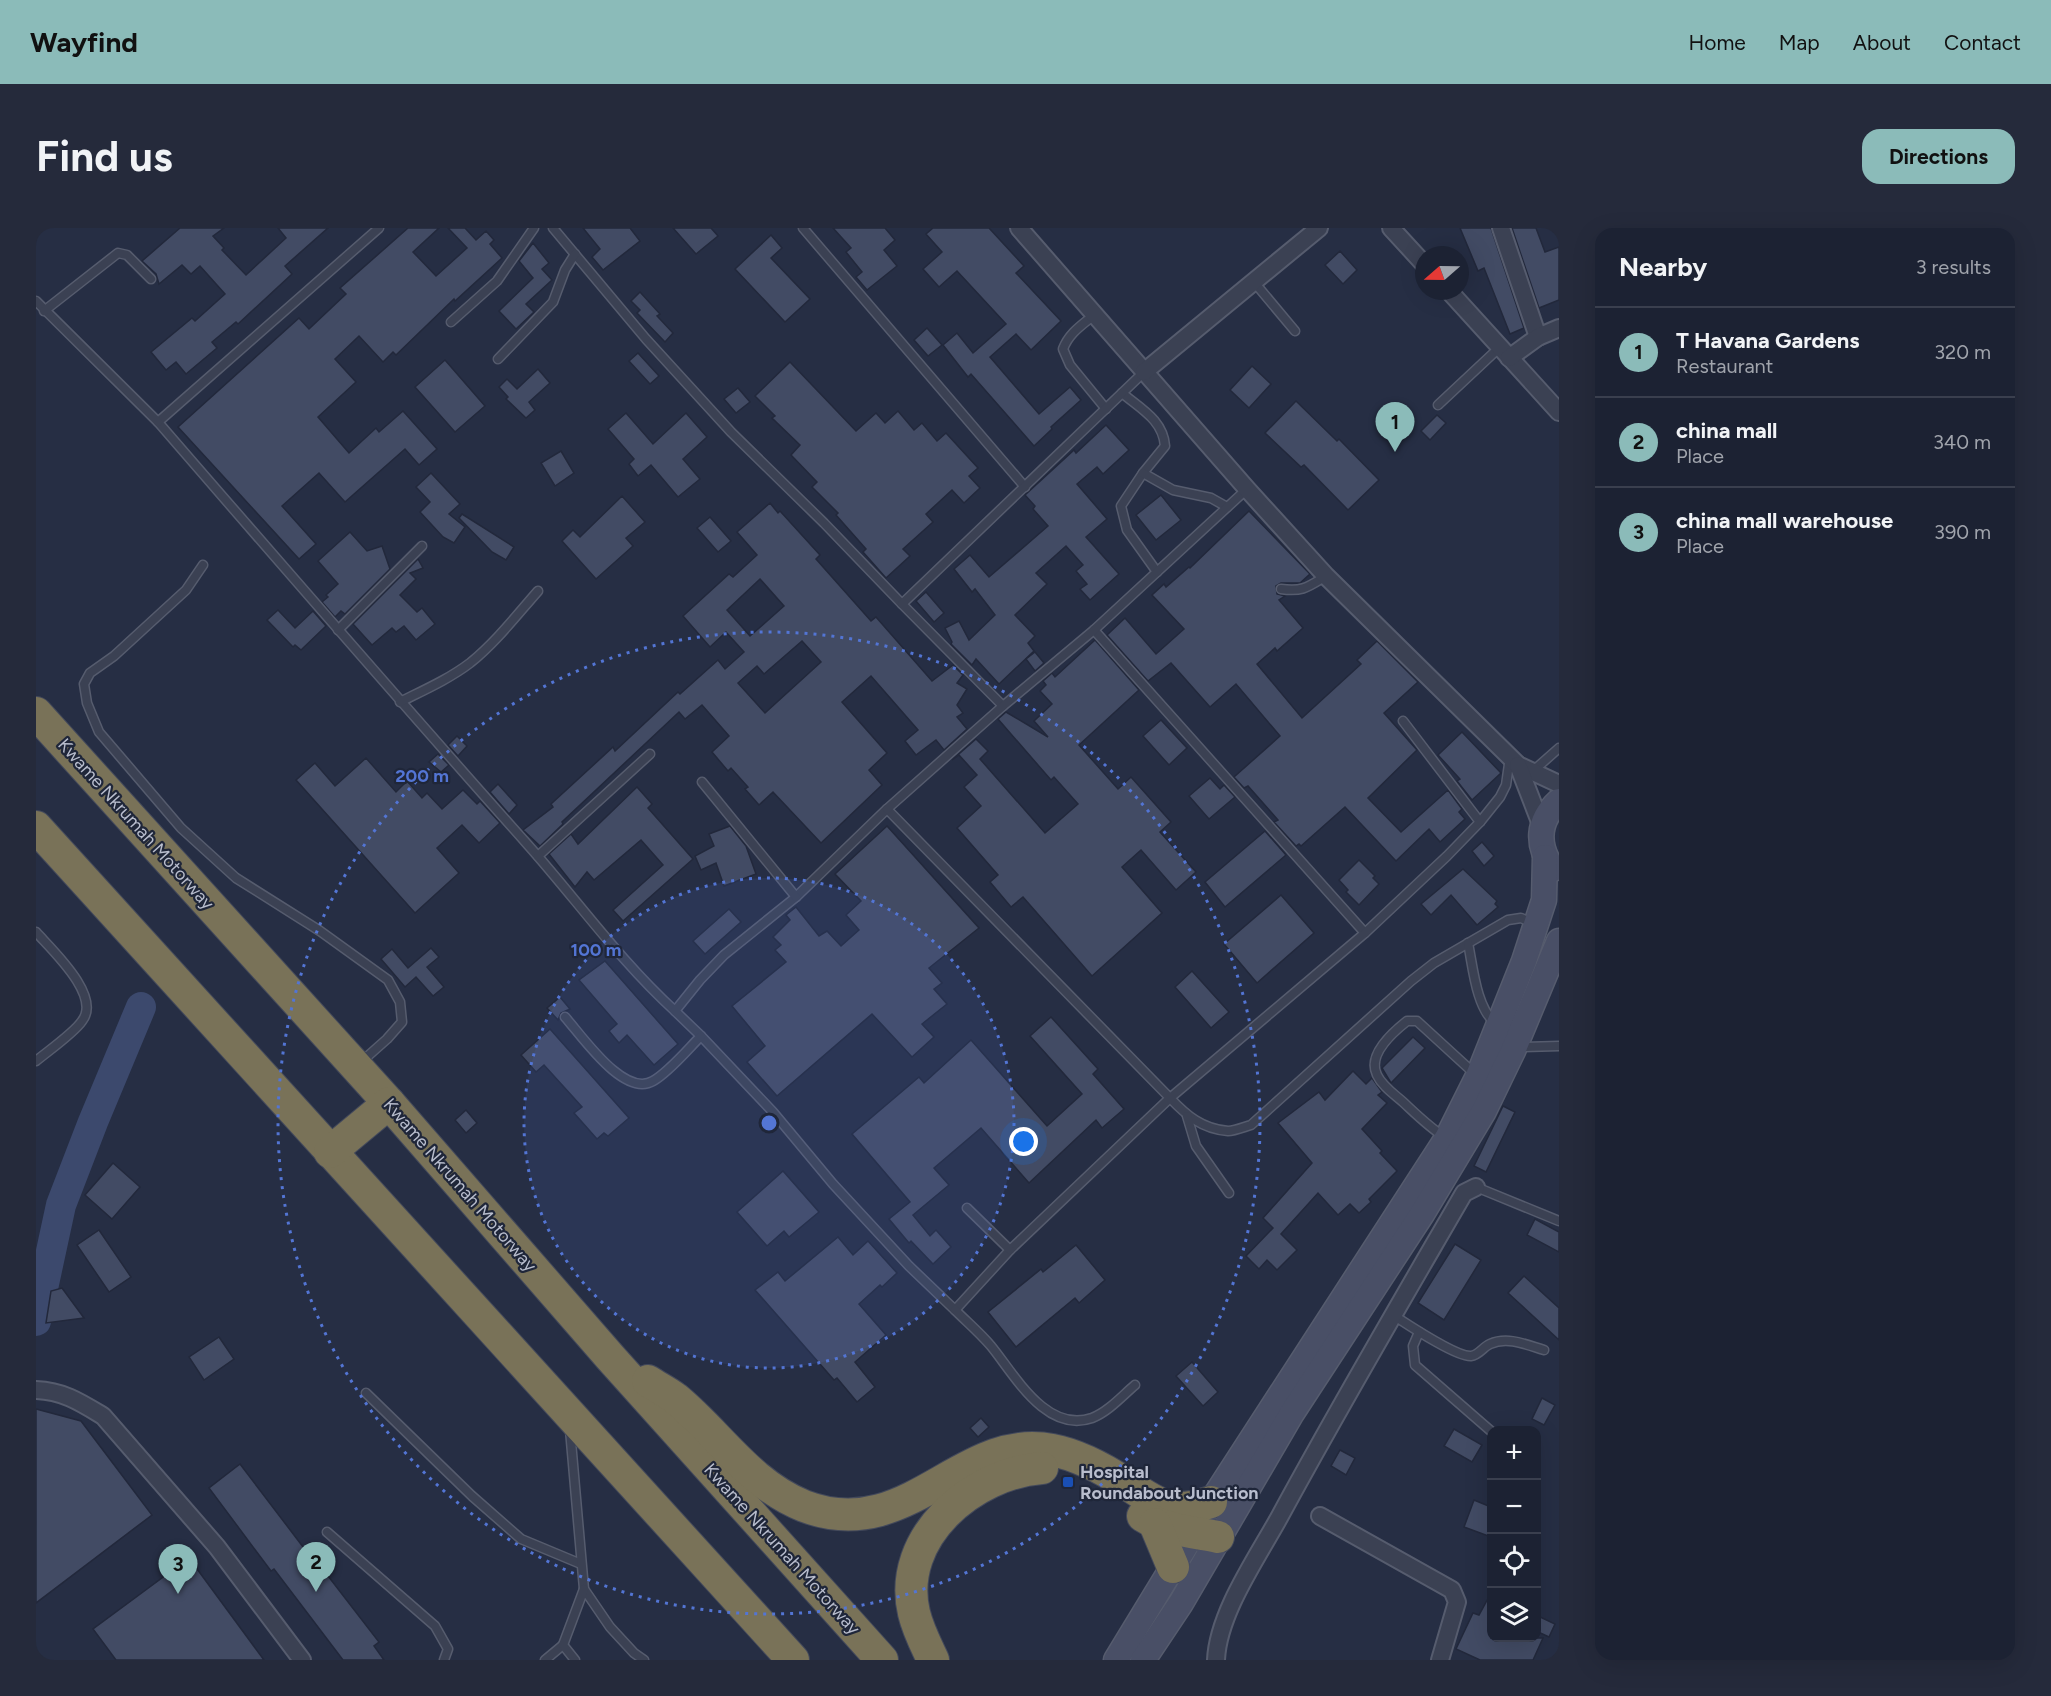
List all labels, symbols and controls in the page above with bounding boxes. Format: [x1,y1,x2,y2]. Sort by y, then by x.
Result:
text: Wayfind [30,25,138,59]
text: Home [1689,30,1746,55]
text: Map [1779,30,1820,55]
text: About [1853,30,1911,55]
text: Contact [1944,30,2021,55]
button: Directions [1862,129,2015,184]
text: Find us [36,131,173,182]
north arrow [1415,246,1469,300]
text: Nearby [1619,251,1707,283]
text: 3 results [1916,255,1991,279]
text: T Havana Gardens [1676,327,1860,354]
text: 1 [1634,340,1643,364]
text: 320 m [1934,340,1991,364]
text: Restaurant [1676,354,1773,378]
pin: 1 [1376,402,1414,452]
text: china mall [1676,417,1778,444]
text: 2 [1633,430,1644,454]
text: 340 m [1933,430,1991,454]
text: Place [1676,444,1724,468]
text: china mall warehouse [1676,507,1893,534]
text: 3 [1633,520,1644,544]
text: 390 m [1934,520,1991,544]
text: Place [1676,534,1724,558]
street label: Kwame Nkrumah Motorway [53,734,219,914]
text: 200 m [395,765,449,787]
text: 100 m [571,939,621,961]
street label: Kwame Nkrumah Motorway [379,1094,542,1277]
centre of rings [759,1113,779,1133]
your location [1009,1127,1038,1156]
map controls [1487,1426,1541,1642]
button: + [1487,1426,1541,1480]
street label: Kwame Nkrumah Motorway [699,1459,865,1639]
place label: Hospital Roundabout Junction [1080,1461,1259,1504]
marker: Hospital Roundabout Junction [1061,1475,1075,1489]
button: − [1487,1480,1541,1534]
button: locate [1487,1534,1541,1588]
pin: 2 [296,1542,336,1592]
pin: 3 [158,1544,198,1594]
button: layers [1487,1588,1541,1642]

